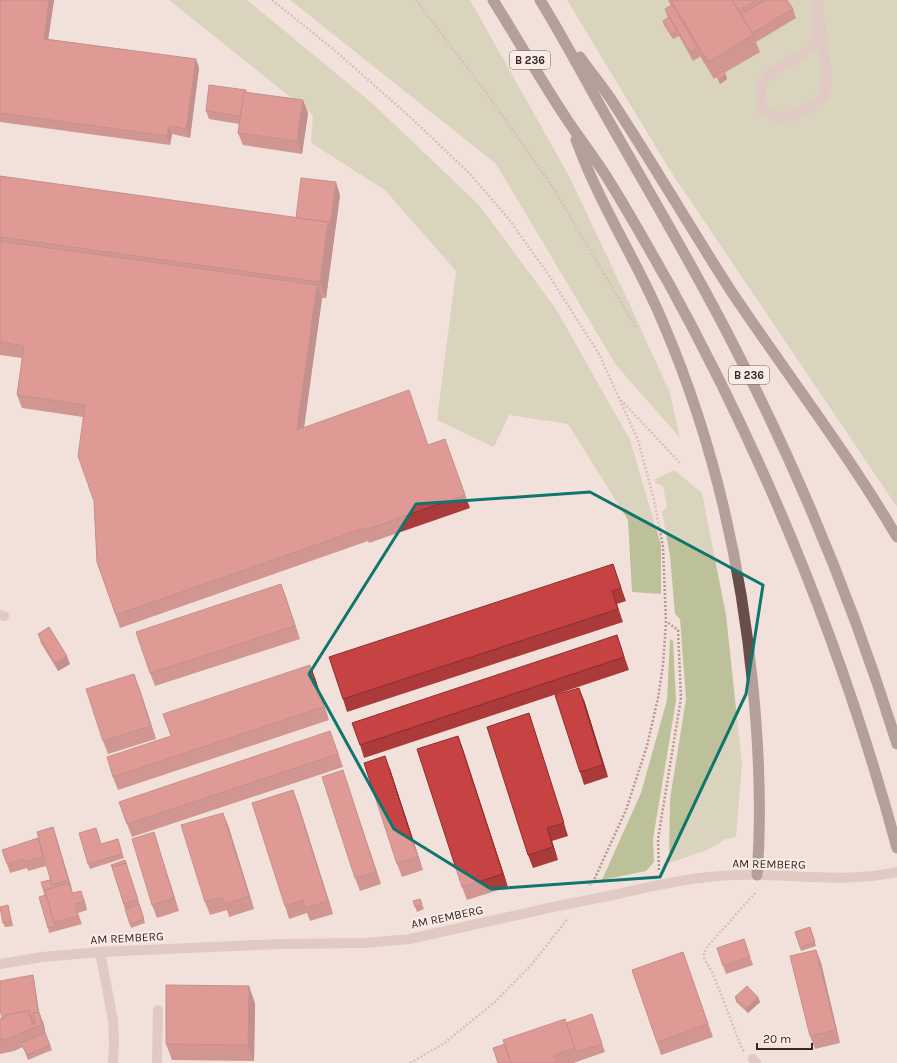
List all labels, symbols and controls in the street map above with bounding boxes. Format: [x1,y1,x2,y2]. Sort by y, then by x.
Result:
road number: B 236 [510,51,550,69]
road number: B 236 [729,366,769,384]
street label: AM REMBERG [732,856,806,872]
street label: AM REMBERG [410,903,484,931]
street label: AM REMBERG [90,929,164,947]
scale bar [757,1025,812,1051]
text: 20 m [763,1032,791,1046]

